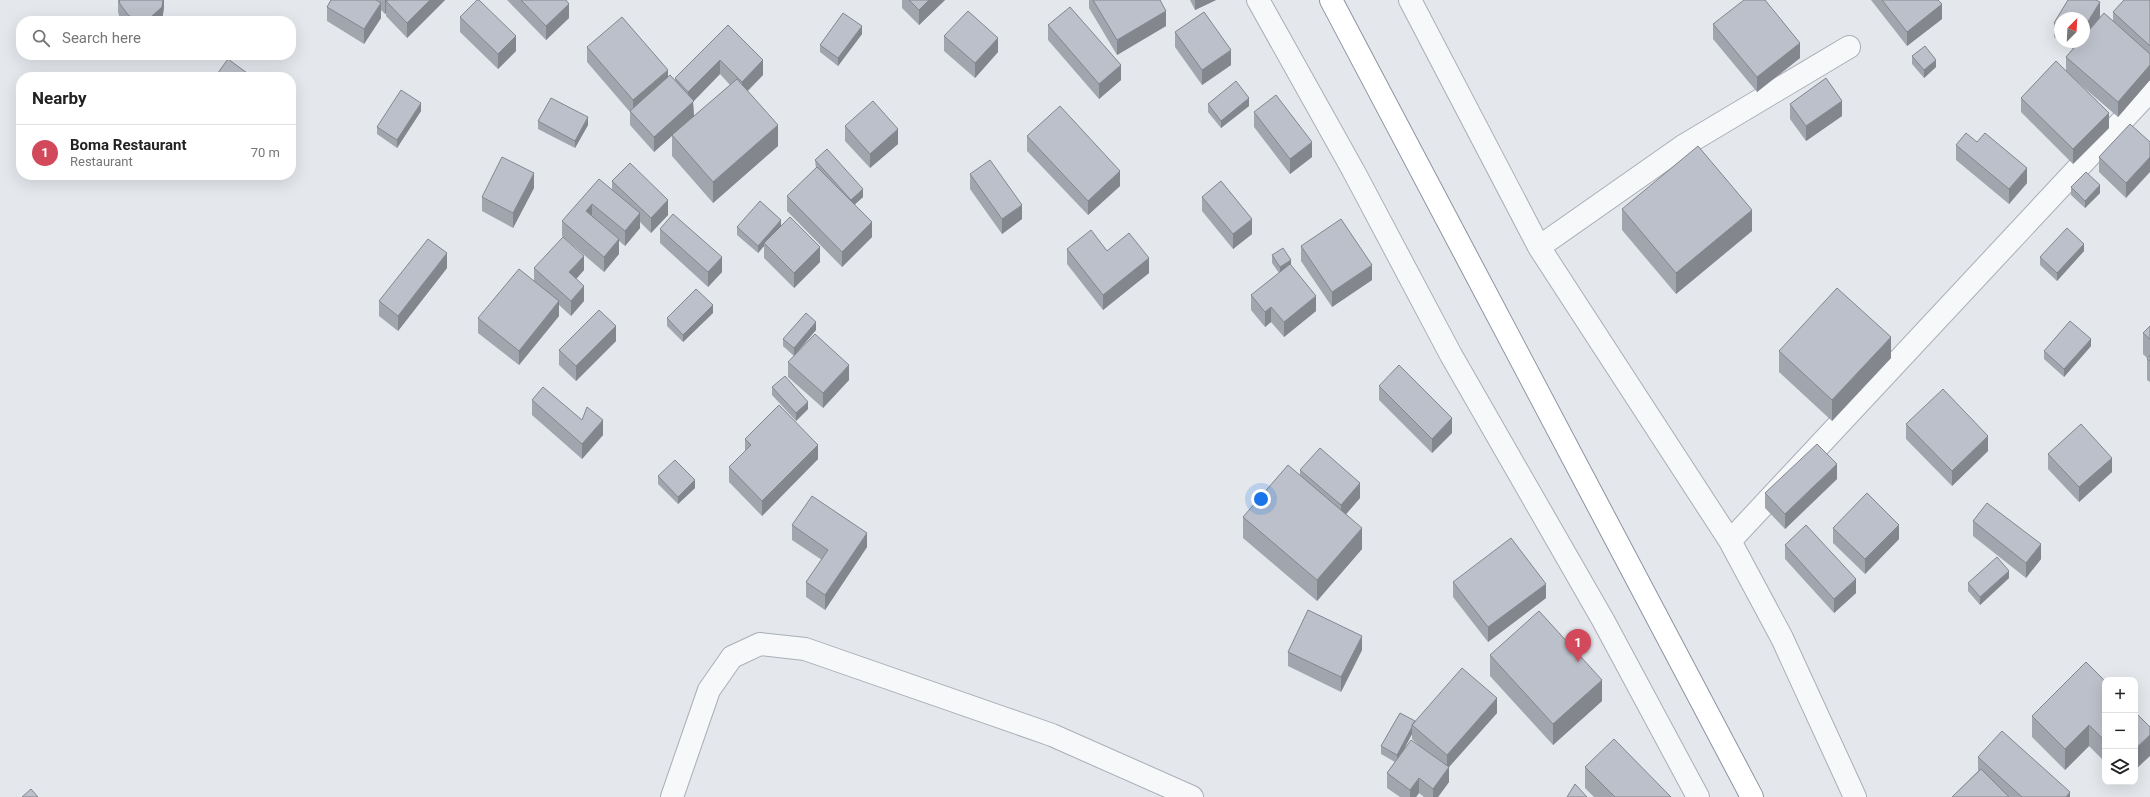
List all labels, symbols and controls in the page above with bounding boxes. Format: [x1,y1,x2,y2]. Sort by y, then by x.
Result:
north arrow [2054,12,2090,48]
search box [16,16,296,60]
icon: search [30,27,52,49]
text: Search here [62,29,141,47]
text: Nearby [32,88,87,108]
text: Boma Restaurant [70,136,186,154]
text: 1 [41,145,49,160]
text: 70 m [251,145,280,160]
text: Restaurant [70,154,133,169]
your location [1251,489,1271,509]
pin: 1 [1565,629,1591,662]
map controls [2102,677,2138,785]
button: + [2102,677,2138,713]
button: − [2102,713,2138,749]
button: layers [2102,749,2138,785]

